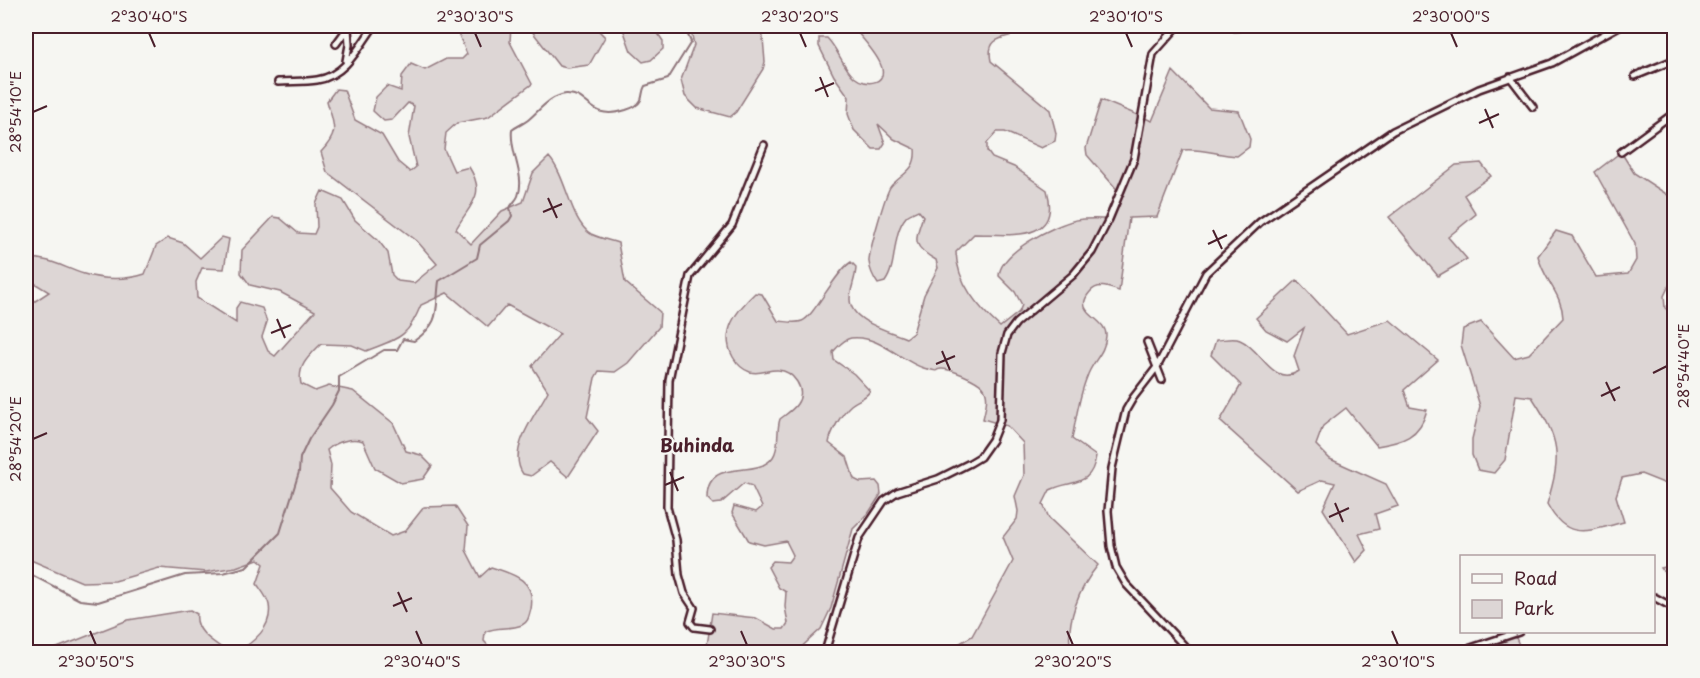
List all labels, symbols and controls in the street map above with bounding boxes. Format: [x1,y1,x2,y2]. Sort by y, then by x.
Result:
text: 2°30'40"S [110,4,188,27]
text: 2°30'30"S [436,4,514,27]
text: 2°30'20"S [761,4,839,27]
text: 2°30'10"S [1089,4,1163,27]
text: 2°30'00"S [1412,4,1490,27]
text: 28°54'10"E [3,71,26,153]
text: 28°54'40"E [1671,323,1694,409]
text: 28°54'20"E [3,396,26,482]
district label: Buhinda [660,431,735,458]
legend [1460,555,1655,633]
text: Road [1514,564,1558,591]
text: Park [1514,594,1554,621]
text: 2°30'50"S [58,649,134,672]
text: 2°30'40"S [383,649,461,672]
text: 2°30'30"S [708,649,786,672]
text: 2°30'20"S [1034,649,1112,672]
text: 2°30'10"S [1361,649,1435,672]

